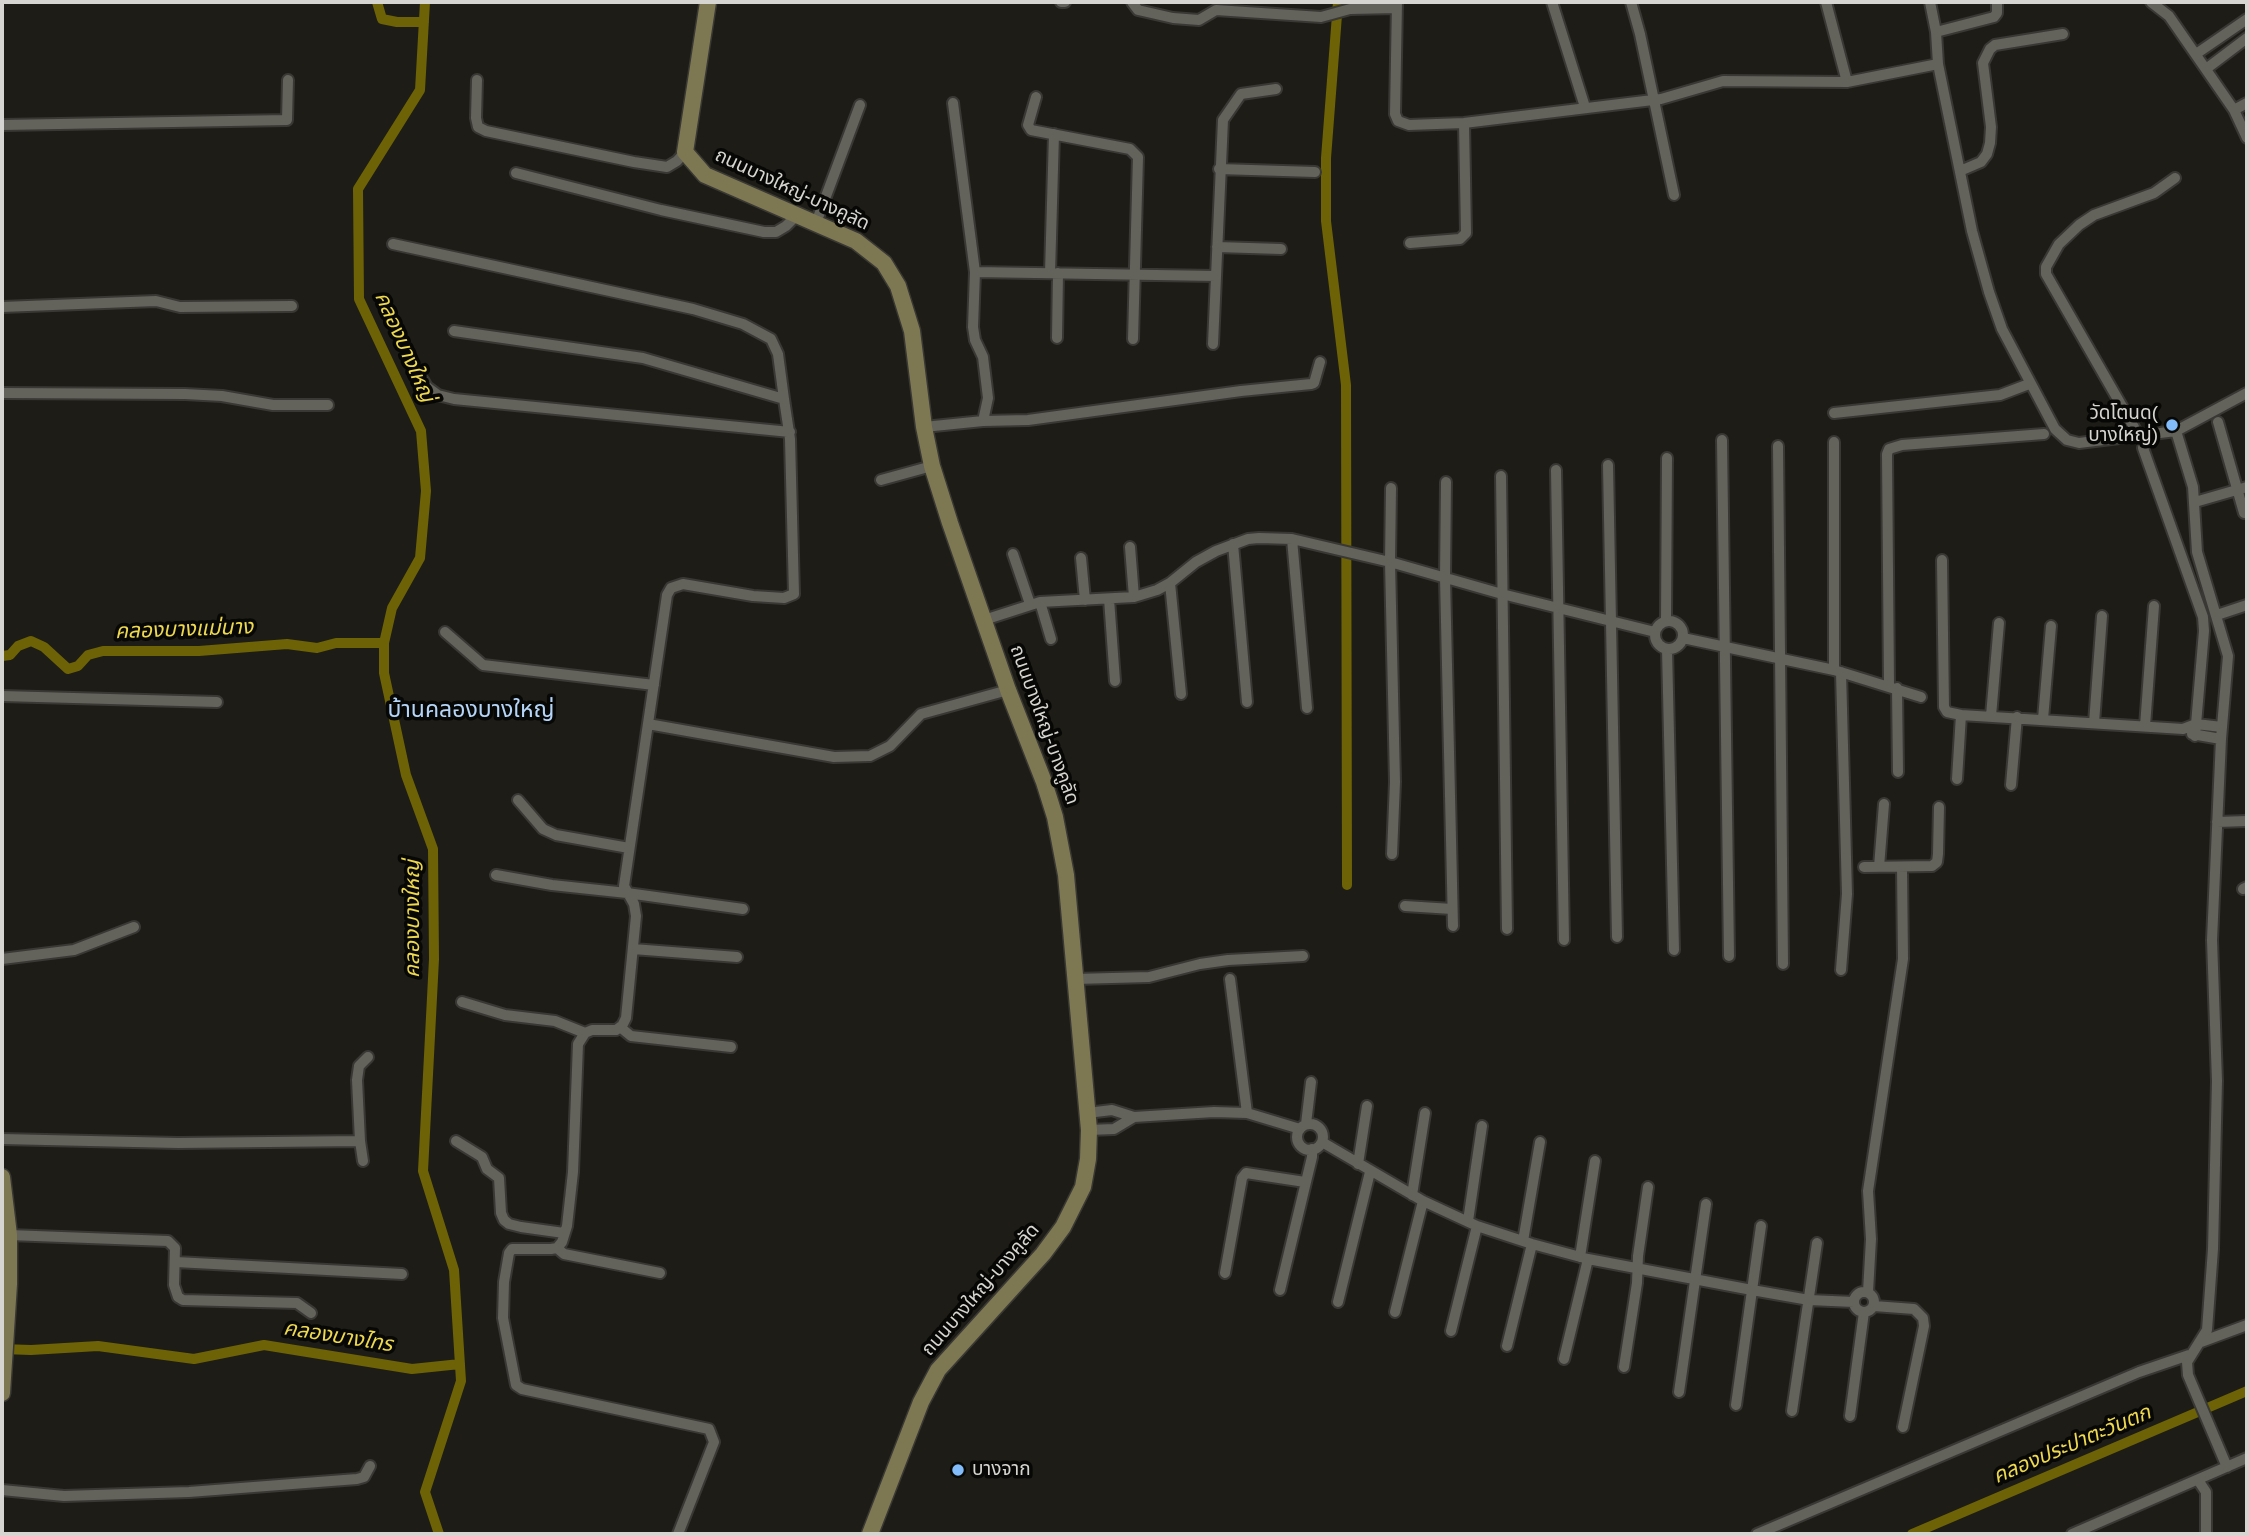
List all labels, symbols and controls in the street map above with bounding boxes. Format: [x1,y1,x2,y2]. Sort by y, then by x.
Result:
street label: ถนนบางใหญ่-บางคูลัด [711,144,873,236]
water label: คลองบางใหญ่ [368,288,440,406]
place label: วัดโตนด( บางใหญ่) [2088,403,2158,447]
marker: วัดโตนด( บางใหญ่) [2164,417,2180,433]
water label: คลองบางแม่นาง [115,615,253,645]
street label: ถนนบางใหญ่-บางคูลัด [1005,642,1083,808]
district label: บ้านคลองบางใหญ่ [388,697,554,725]
water label: คลองบางใหญ่ [400,860,426,978]
street label: ถนนบางใหญ่-บางคูลัด [917,1219,1045,1361]
water label: คลองบางไทร [282,1316,394,1358]
water label: คลองประปาตะวันตก [1989,1400,2155,1490]
place label: บางจาก [972,1459,1031,1481]
marker: บางจาก [950,1462,966,1478]

